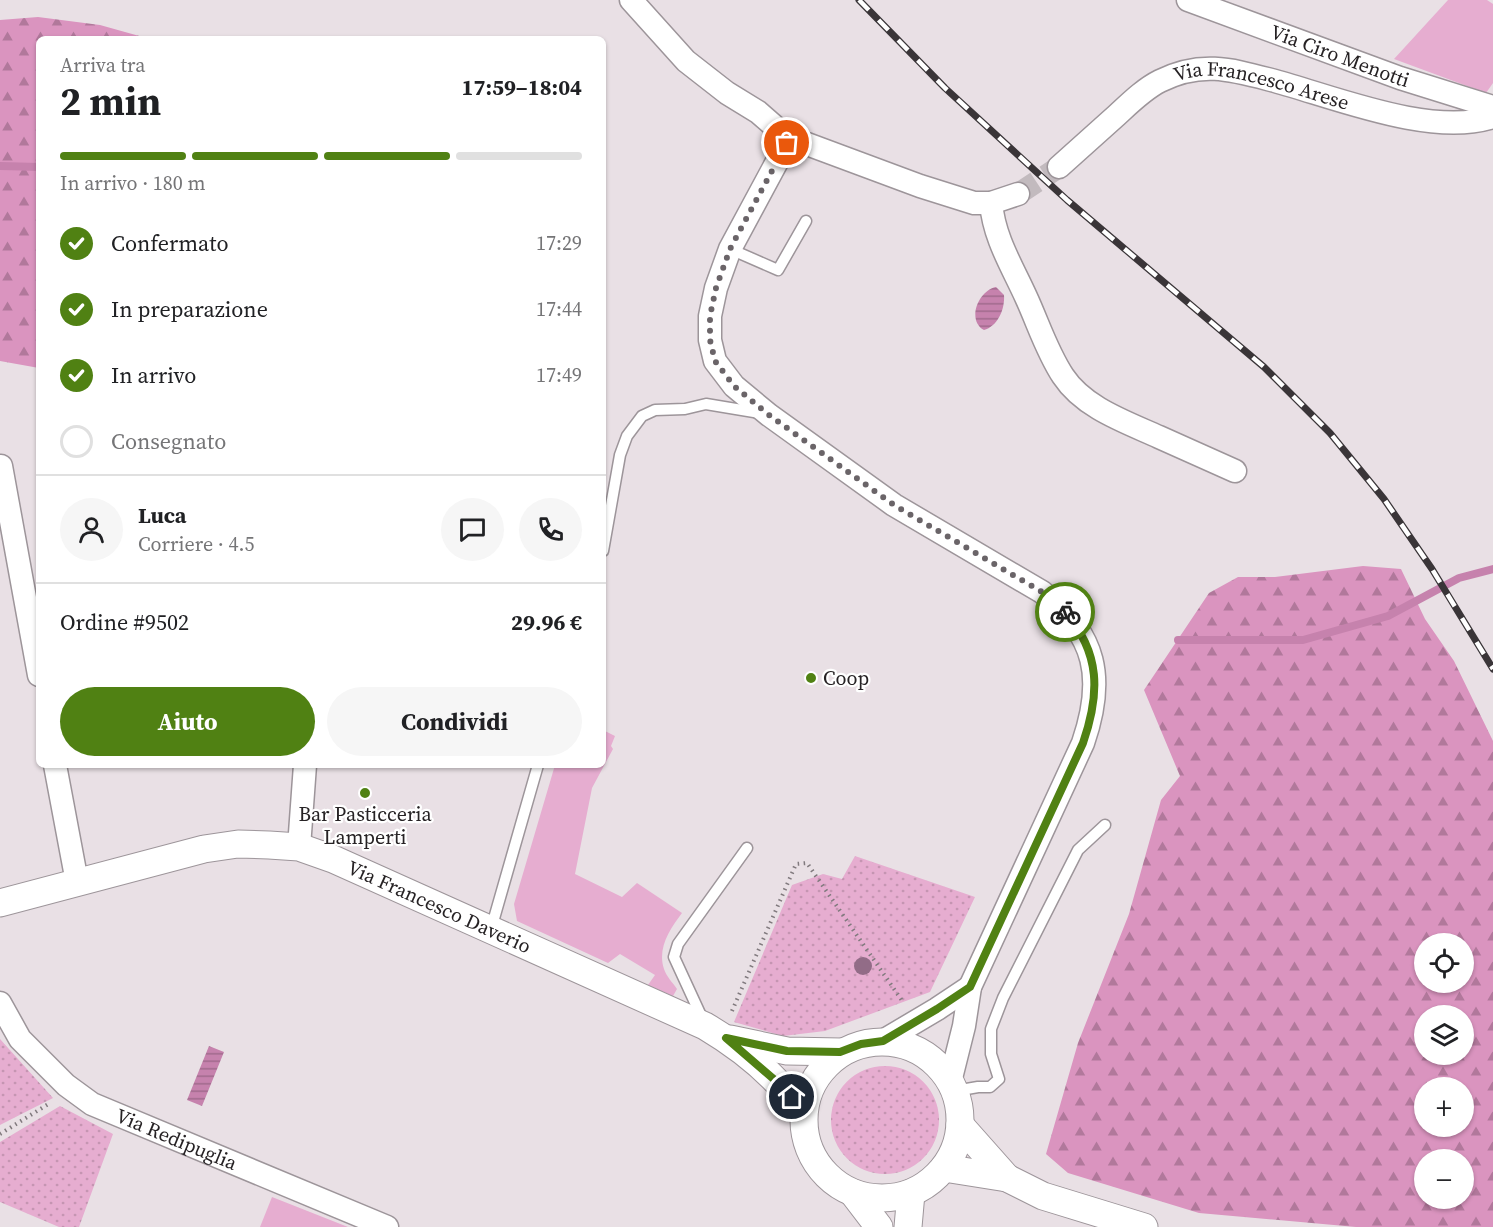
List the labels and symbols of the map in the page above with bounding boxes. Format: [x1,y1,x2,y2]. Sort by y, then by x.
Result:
street label: Via Ciro Menotti [1267,18,1413,94]
street label: Via Francesco Arese [1170,55,1352,117]
pin [761,117,812,168]
courier [1035,582,1095,642]
place label: Coop [823,664,869,692]
marker: Coop [804,671,818,685]
marker: Bar Pasticceria Lamperti [358,786,372,800]
place label: Bar Pasticceria Lamperti [298,800,432,851]
street label: Via Francesco Daverio [343,853,536,960]
pin [766,1071,817,1122]
street label: Via Redipuglia [112,1101,242,1177]

